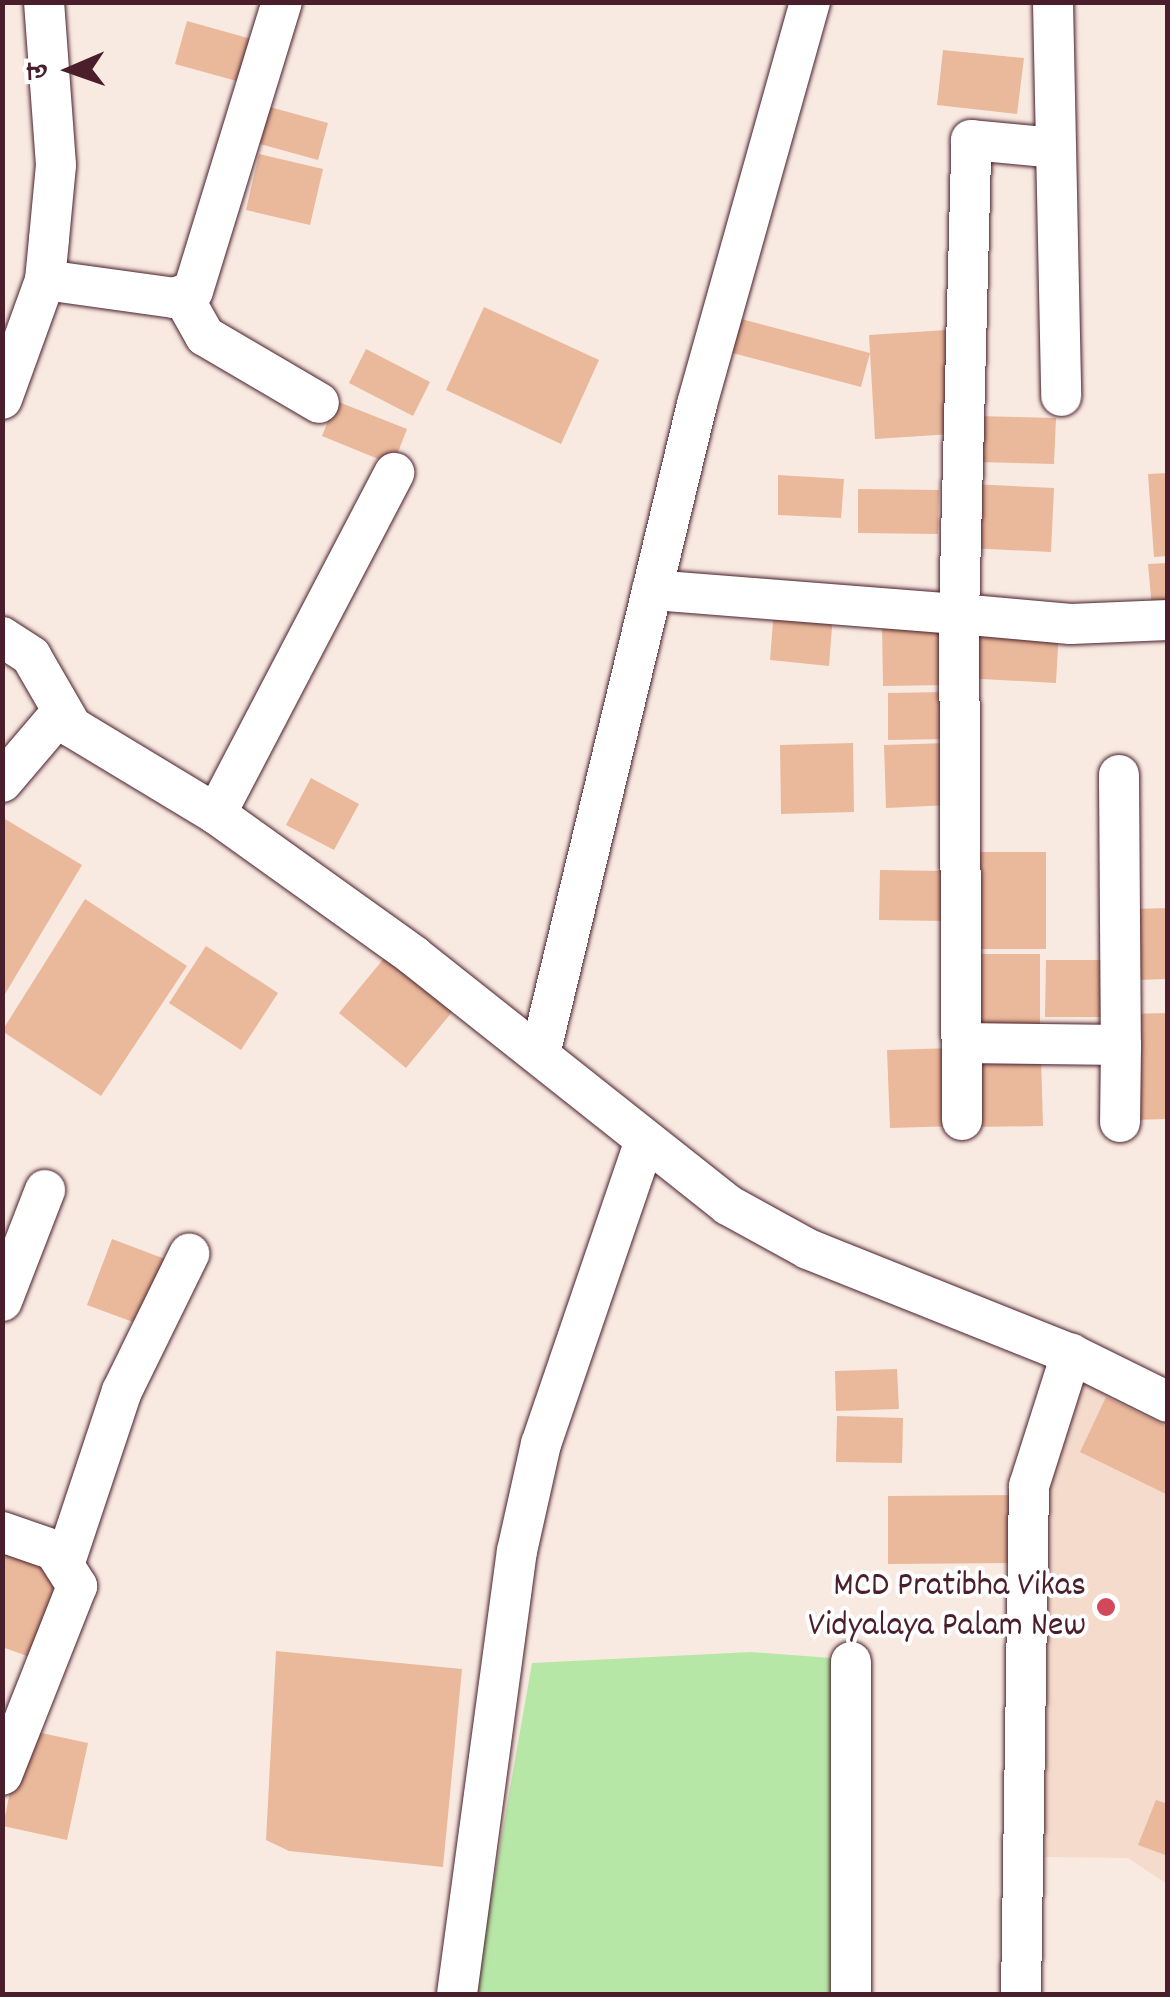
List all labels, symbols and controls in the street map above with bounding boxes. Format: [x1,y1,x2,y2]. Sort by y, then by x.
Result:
north arrow [20,20,120,120]
text: उ [20,62,60,80]
place label: MCD Pratibha Vikas Vidyalaya Palam New [808,1566,1086,1648]
marker: MCD Pratibha Vikas Vidyalaya Palam New [1095,1596,1117,1618]

